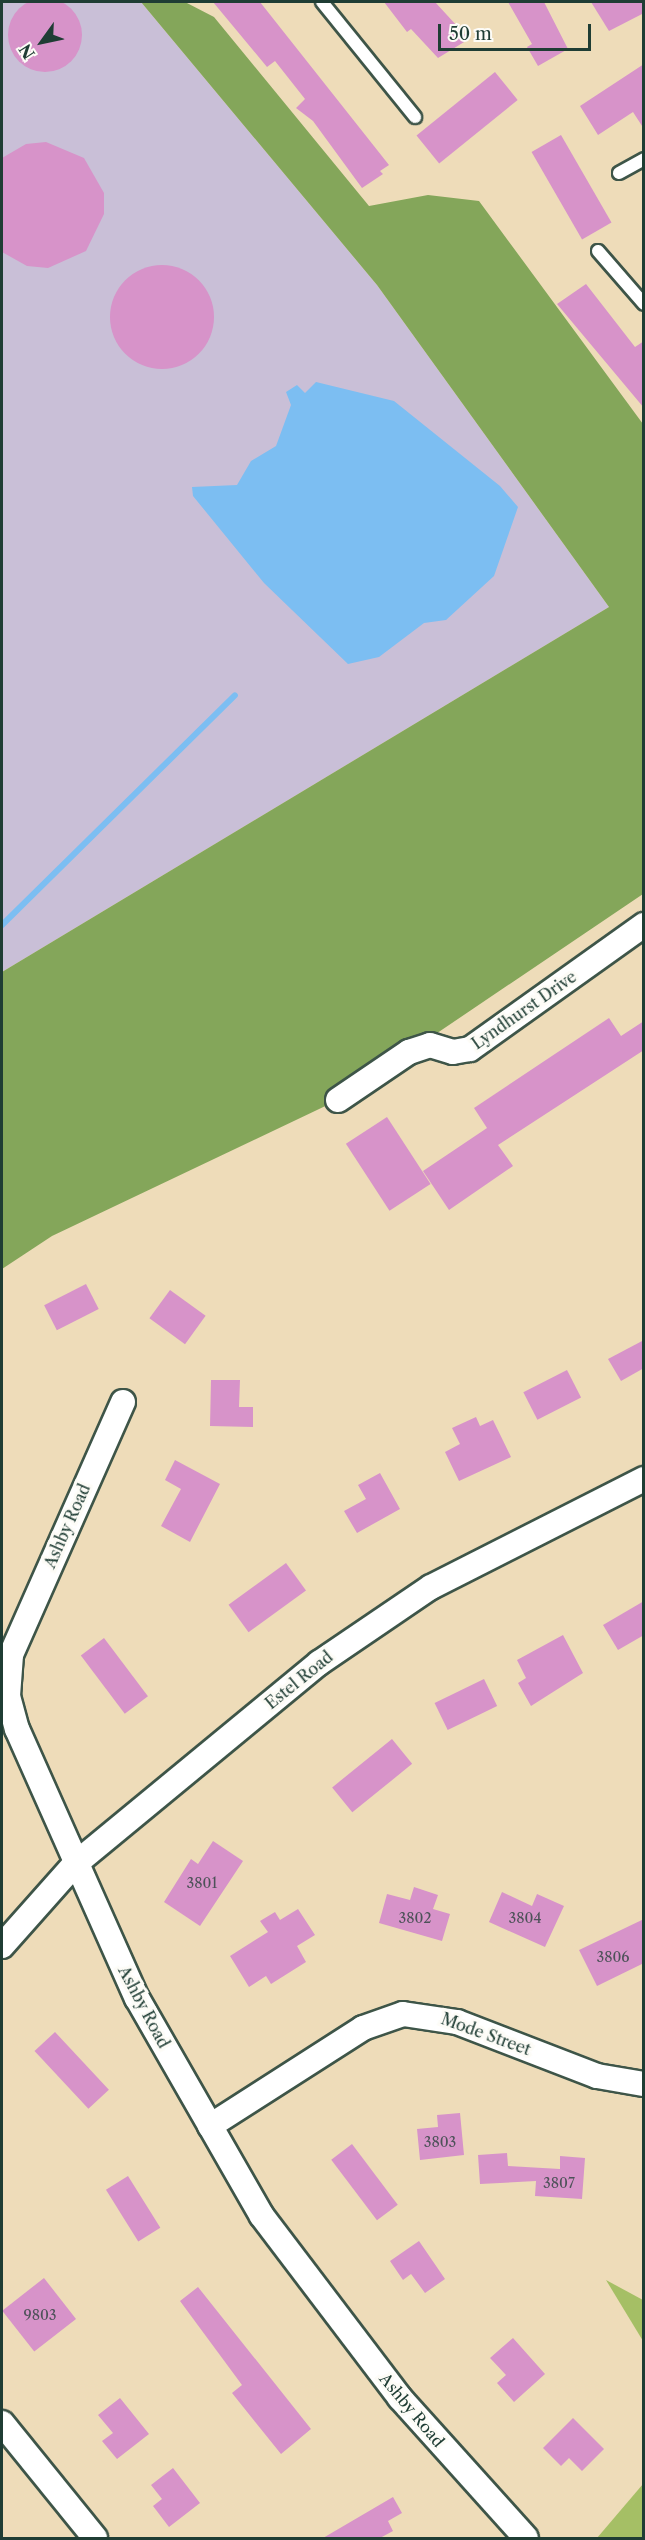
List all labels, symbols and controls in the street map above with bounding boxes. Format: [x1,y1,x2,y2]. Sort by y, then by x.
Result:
north arrow [12,12,72,72]
scale bar [441,12,594,50]
text: 50 m [449,23,492,45]
text: N [15,41,39,63]
street label: Lyndhurst Drive [468,967,580,1053]
street label: Ashby Road [40,1481,94,1571]
street label: Estel Road [261,1647,337,1713]
house number: 3801 [187,1875,217,1891]
house number: 3802 [399,1910,431,1926]
house number: 3804 [509,1910,541,1926]
house number: 3806 [596,1949,630,1965]
street label: Ashby Road [114,1962,174,2052]
street label: Mode Street [439,2009,533,2059]
house number: 3803 [424,2134,456,2150]
house number: 3807 [543,2175,575,2191]
house number: 9803 [23,2307,57,2323]
street label: Ashby Road [375,2369,449,2451]

